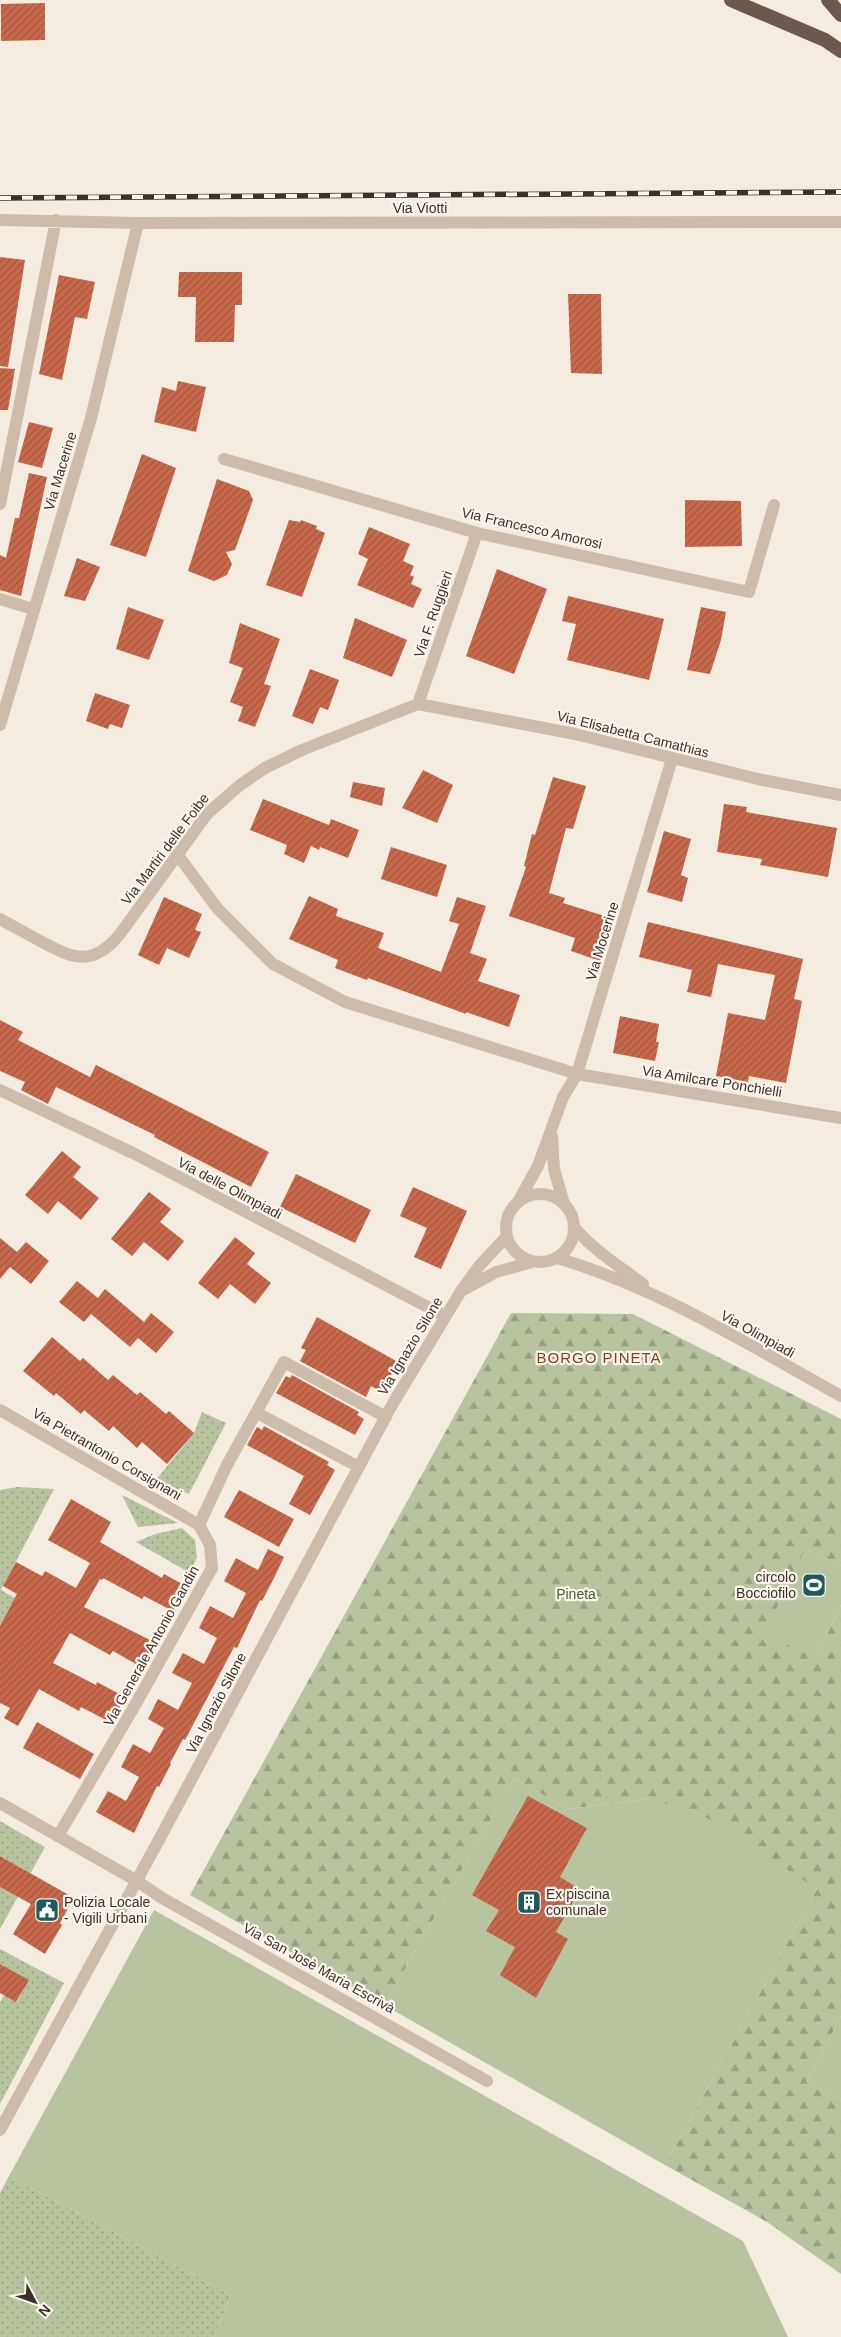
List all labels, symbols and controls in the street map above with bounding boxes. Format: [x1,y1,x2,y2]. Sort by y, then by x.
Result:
street label: Via Viotti [393,200,447,216]
street label: Via Macerine [40,430,80,512]
street label: Via Francesco Amorosi [460,504,604,552]
street label: Via F. Ruggieri [411,568,455,660]
street label: Via Elisabetta Camathias [555,707,711,761]
street label: Via Martiri delle Foibe [118,790,212,908]
street label: Via Mocerine [582,900,622,982]
street label: Via Amilcare Ponchielli [641,1062,783,1100]
street label: Via delle Olimpiadi [175,1154,285,1222]
street label: Via Ignazio Silone [374,1294,446,1398]
street label: Via Olimpiadi [718,1307,798,1361]
district label: BORGO PINETA [536,1349,662,1366]
street label: Via Pietrantonio Corsignani [30,1405,184,1503]
street label: Via Generale Antonio Gandin [100,1563,202,1729]
place label: circolo Bocciofilo [736,1569,796,1601]
sports icon: circolo Bocciofilo [801,1572,827,1598]
park label: Pineta [556,1586,596,1602]
street label: Via Ignazio Silone [183,1650,249,1756]
place label: Ex piscina comunale [546,1886,610,1918]
building icon: Ex piscina comunale [516,1889,542,1915]
place label: Polizia Locale - Vigili Urbani [64,1894,151,1926]
public building icon: Polizia Locale - Vigili Urbani [34,1897,60,1923]
street label: Via San Josè Maria Escrivà [240,1920,398,2017]
north arrow [10,2277,60,2327]
text: N [35,2301,54,2320]

